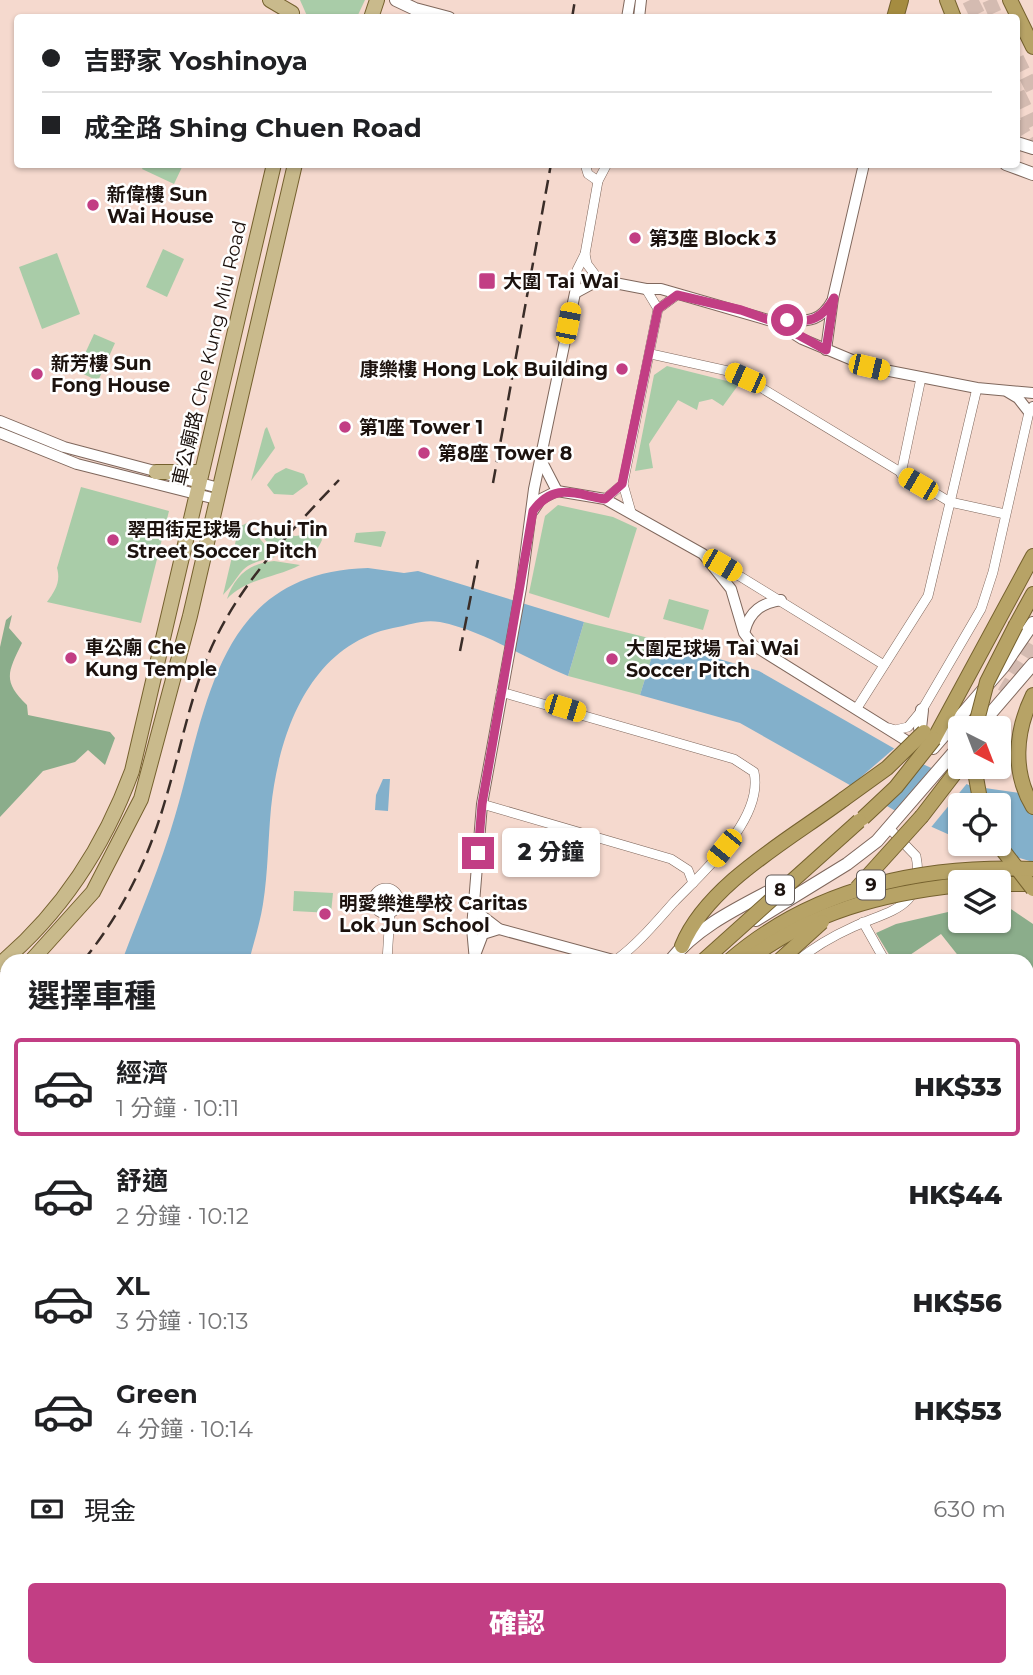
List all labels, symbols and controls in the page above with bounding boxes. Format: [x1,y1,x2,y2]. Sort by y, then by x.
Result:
text: 吉野家 Yoshinoya [84,45,308,77]
text: 成全路 Shing Chuen Road [84,112,422,144]
place label: 新偉樓 Sun Wai House [107,183,214,228]
marker: 新偉樓 Sun Wai House [85,197,101,213]
street label: 車公廟路 Che Kung Miu Road [168,218,251,488]
place label: 第3座 Block 3 [649,227,777,250]
marker: 第3座 Block 3 [627,230,643,246]
place label: 大圍 Tai Wai [503,270,619,293]
marker: 大圍 Tai Wai [477,271,497,291]
car [554,300,583,346]
route start [771,304,803,336]
place label: 新芳樓 Sun Fong House [51,352,170,397]
car [847,352,892,382]
place label: 康樂樓 Hong Lok Building [360,358,608,381]
car [722,360,769,396]
marker: 康樂樓 Hong Lok Building [614,361,630,377]
marker: 新芳樓 Sun Fong House [29,366,45,382]
place label: 第1座 Tower 1 [359,416,483,439]
marker: 第1座 Tower 1 [337,419,353,435]
place label: 第8座 Tower 8 [438,442,572,465]
marker: 第8座 Tower 8 [416,445,432,461]
car [895,464,942,504]
place label: 翠田街足球場 Chui Tin Street Soccer Pitch [127,518,328,563]
marker: 翠田街足球場 Chui Tin Street Soccer Pitch [105,532,121,548]
car [699,545,746,585]
place label: 車公廟 Che Kung Temple [85,636,217,681]
place label: 大圍足球場 Tai Wai Soccer Pitch [626,637,799,682]
marker: 車公廟 Che Kung Temple [63,650,79,666]
marker: 大圍足球場 Tai Wai Soccer Pitch [604,651,620,667]
car [542,692,589,724]
north arrow [948,716,1012,779]
map controls [948,716,1011,933]
button: locate [948,793,1011,856]
car [703,825,746,871]
callout: 2 分鐘 [503,828,600,878]
route end [462,837,494,869]
text: 2 分鐘 [518,838,584,866]
road number: 9 [857,870,885,900]
button: layers [948,870,1011,933]
road number: 8 [766,876,794,904]
place label: 明愛樂進學校 Caritas Lok Jun School [339,892,527,937]
marker: 明愛樂進學校 Caritas Lok Jun School [317,906,333,922]
text: 選擇車種 [28,976,156,1015]
icon: car [32,1056,95,1119]
text: 經濟 [116,1057,168,1089]
text: HK$33 [914,1071,1002,1103]
text: 1 分鐘 · 10:11 [116,1094,239,1122]
icon: car [32,1164,95,1227]
text: 舒適 [116,1165,168,1197]
text: HK$44 [908,1179,1002,1211]
text: 2 分鐘 · 10:12 [116,1202,249,1230]
text: XL [116,1270,150,1302]
icon: car [32,1272,95,1335]
text: HK$56 [912,1287,1002,1319]
text: 3 分鐘 · 10:13 [116,1307,249,1335]
text: Green [116,1378,198,1410]
icon: car [32,1380,95,1443]
text: HK$53 [914,1395,1002,1427]
text: 4 分鐘 · 10:14 [116,1415,253,1443]
icon: cash [28,1490,66,1528]
text: 現金 [84,1495,136,1527]
text: 630 m [933,1495,1006,1523]
button: 確認 [28,1583,1006,1663]

